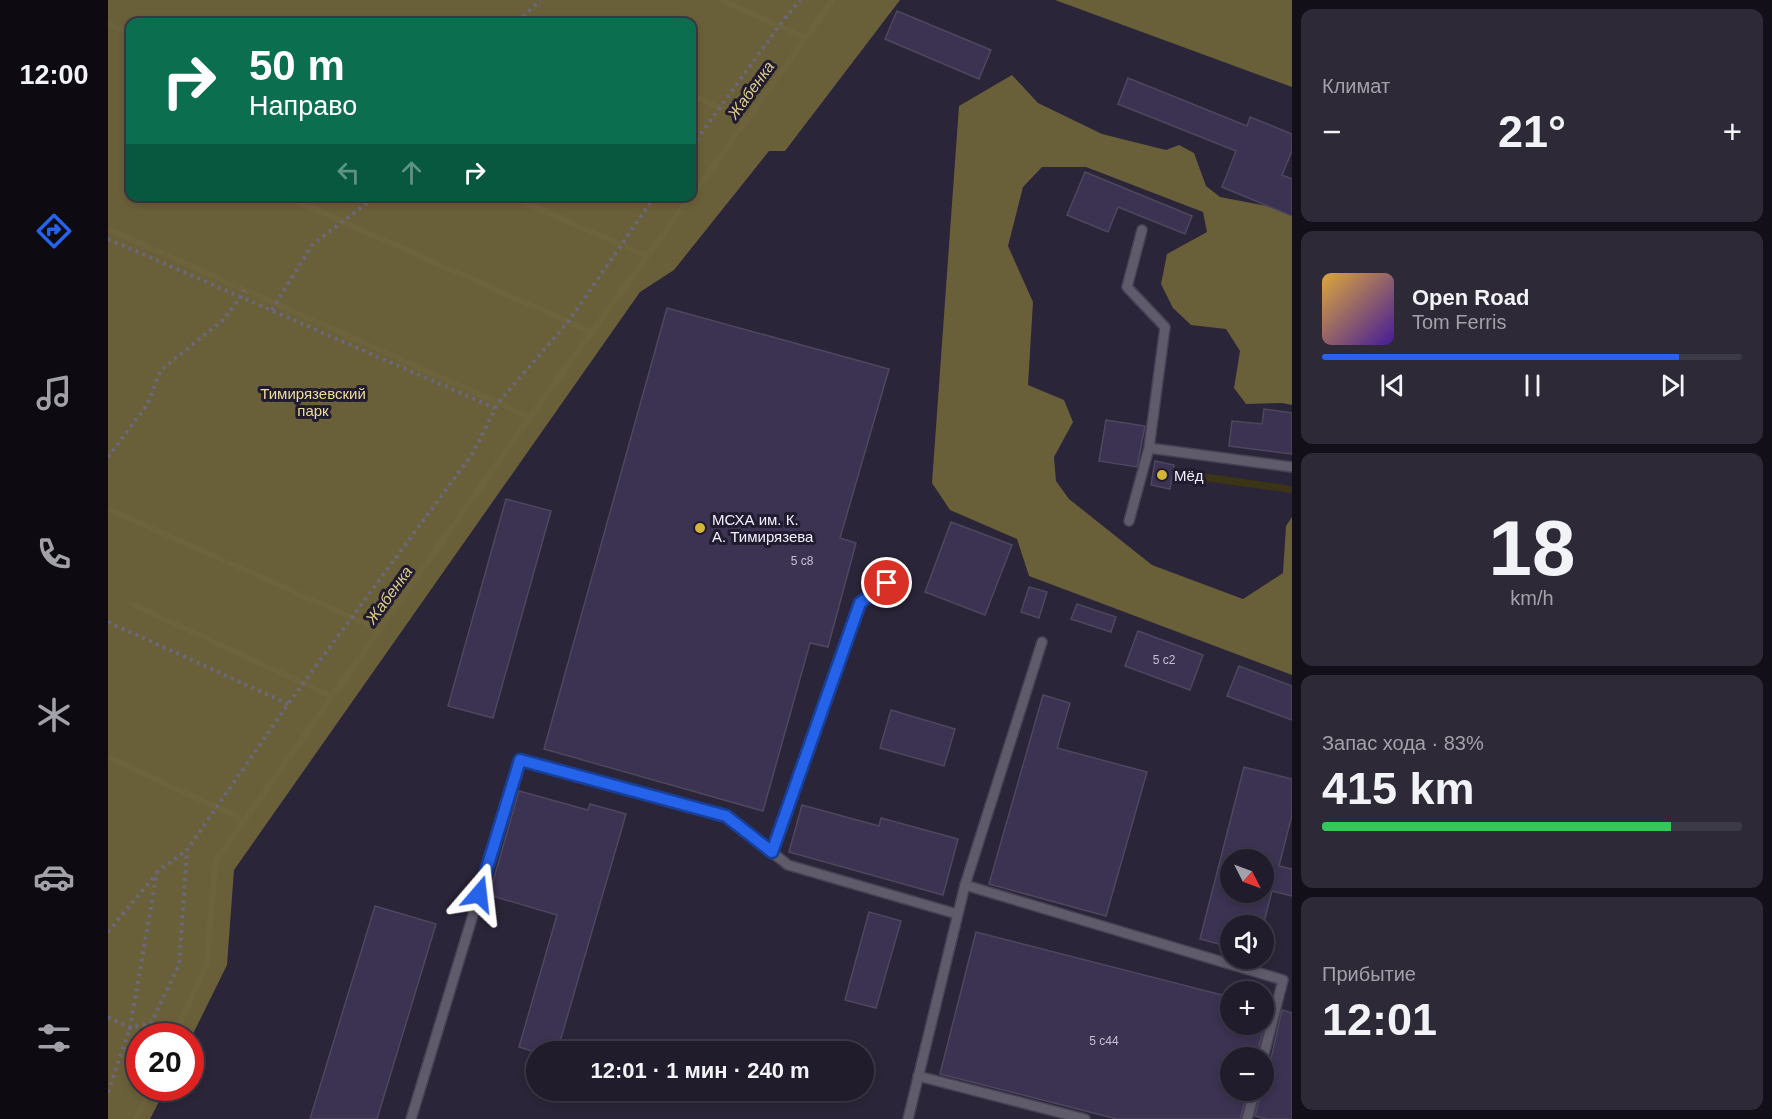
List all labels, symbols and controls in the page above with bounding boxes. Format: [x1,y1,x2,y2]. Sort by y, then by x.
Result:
icon: right [150,42,228,120]
text: 50 m [249,42,345,89]
water label: Жабенка [724,58,778,123]
text: 12:00 [19,60,89,90]
text: Климат [1322,75,1390,97]
text: Направо [249,91,357,121]
text: 21° [1498,106,1566,157]
text: − [1322,113,1341,150]
text: + [1723,113,1742,150]
icon: left [332,156,365,189]
icon: ahead [395,156,428,189]
icon: right [458,156,491,189]
icon: directions [33,210,75,252]
text: Open Road [1412,285,1529,310]
text: Tom Ferris [1412,311,1506,333]
icon: previous [1376,369,1409,402]
icon: pause [1516,369,1549,402]
icon: next [1656,369,1689,402]
icon: music [33,372,75,414]
park label: Тимирязевский парк [260,385,366,419]
place label: Мёд [1174,467,1204,484]
marker: Мёд [1155,468,1169,482]
text: 18 [1489,504,1575,592]
place label: МСХА им. К. А. Тимирязева [712,511,814,545]
marker: МСХА им. К. А. Тимирязева [693,521,707,535]
icon: phone [33,533,75,575]
house number: 5 с8 [791,554,814,568]
pin [861,557,912,608]
water label: Жабенка [362,563,416,628]
icon: arrive [870,566,903,599]
text: km/h [1510,587,1554,609]
house number: 5 с2 [1153,653,1176,667]
icon: climate [33,694,75,736]
text: Запас хода · 83% [1322,732,1484,754]
text: 415 km [1322,763,1475,814]
north arrow [1220,849,1274,903]
map controls [1220,849,1274,1101]
icon: car [33,856,75,898]
position arrow [447,862,511,926]
button: sound [1220,915,1274,969]
text: Прибытие [1322,963,1416,985]
button: + [1220,981,1274,1035]
text: 12:01 [1322,994,1437,1045]
icon: filters [33,1017,75,1059]
speed limit sign: 20 [126,1023,204,1101]
house number: 5 с44 [1089,1034,1119,1048]
button: − [1220,1047,1274,1101]
text: 12:01 · 1 мин · 240 m [590,1058,810,1083]

